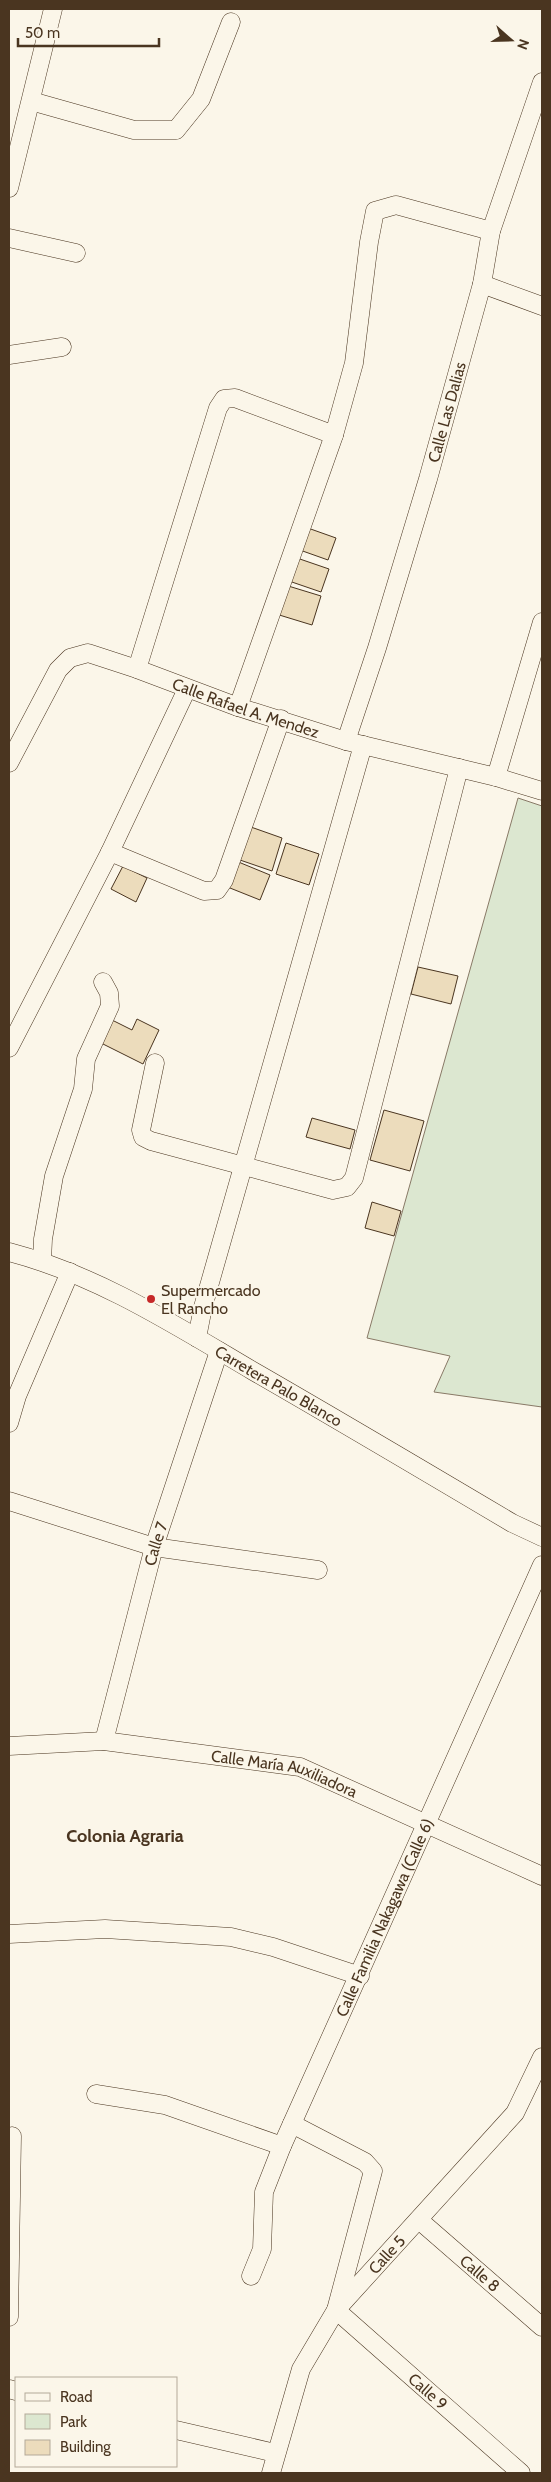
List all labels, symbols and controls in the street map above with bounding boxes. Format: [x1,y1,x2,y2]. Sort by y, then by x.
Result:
scale bar [18,15,159,47]
north arrow [486,15,536,65]
text: 50 m [25,24,60,42]
text: N [513,37,533,52]
street label: Calle Las Dalias [424,359,470,465]
street label: Calle Rafael A. Mendez [170,674,322,742]
place label: Supermercado El Rancho [161,1281,261,1318]
marker: Supermercado El Rancho [145,1293,157,1305]
street label: Carretera Palo Blanco [211,1342,346,1431]
street label: Calle 7 [141,1519,172,1568]
street label: Calle María Auxiliadora [210,1746,360,1802]
street label: Calle Familia Nakagawa (Calle 6) [332,1816,437,2020]
district label: Colonia Agraria [66,1825,184,1847]
street label: Calle 5 [365,2231,409,2278]
street label: Calle 8 [456,2251,504,2296]
street label: Calle 9 [404,2369,451,2414]
legend [15,2377,178,2467]
text: Road [60,2388,93,2406]
text: Park [60,2413,87,2431]
text: Building [60,2438,111,2456]

